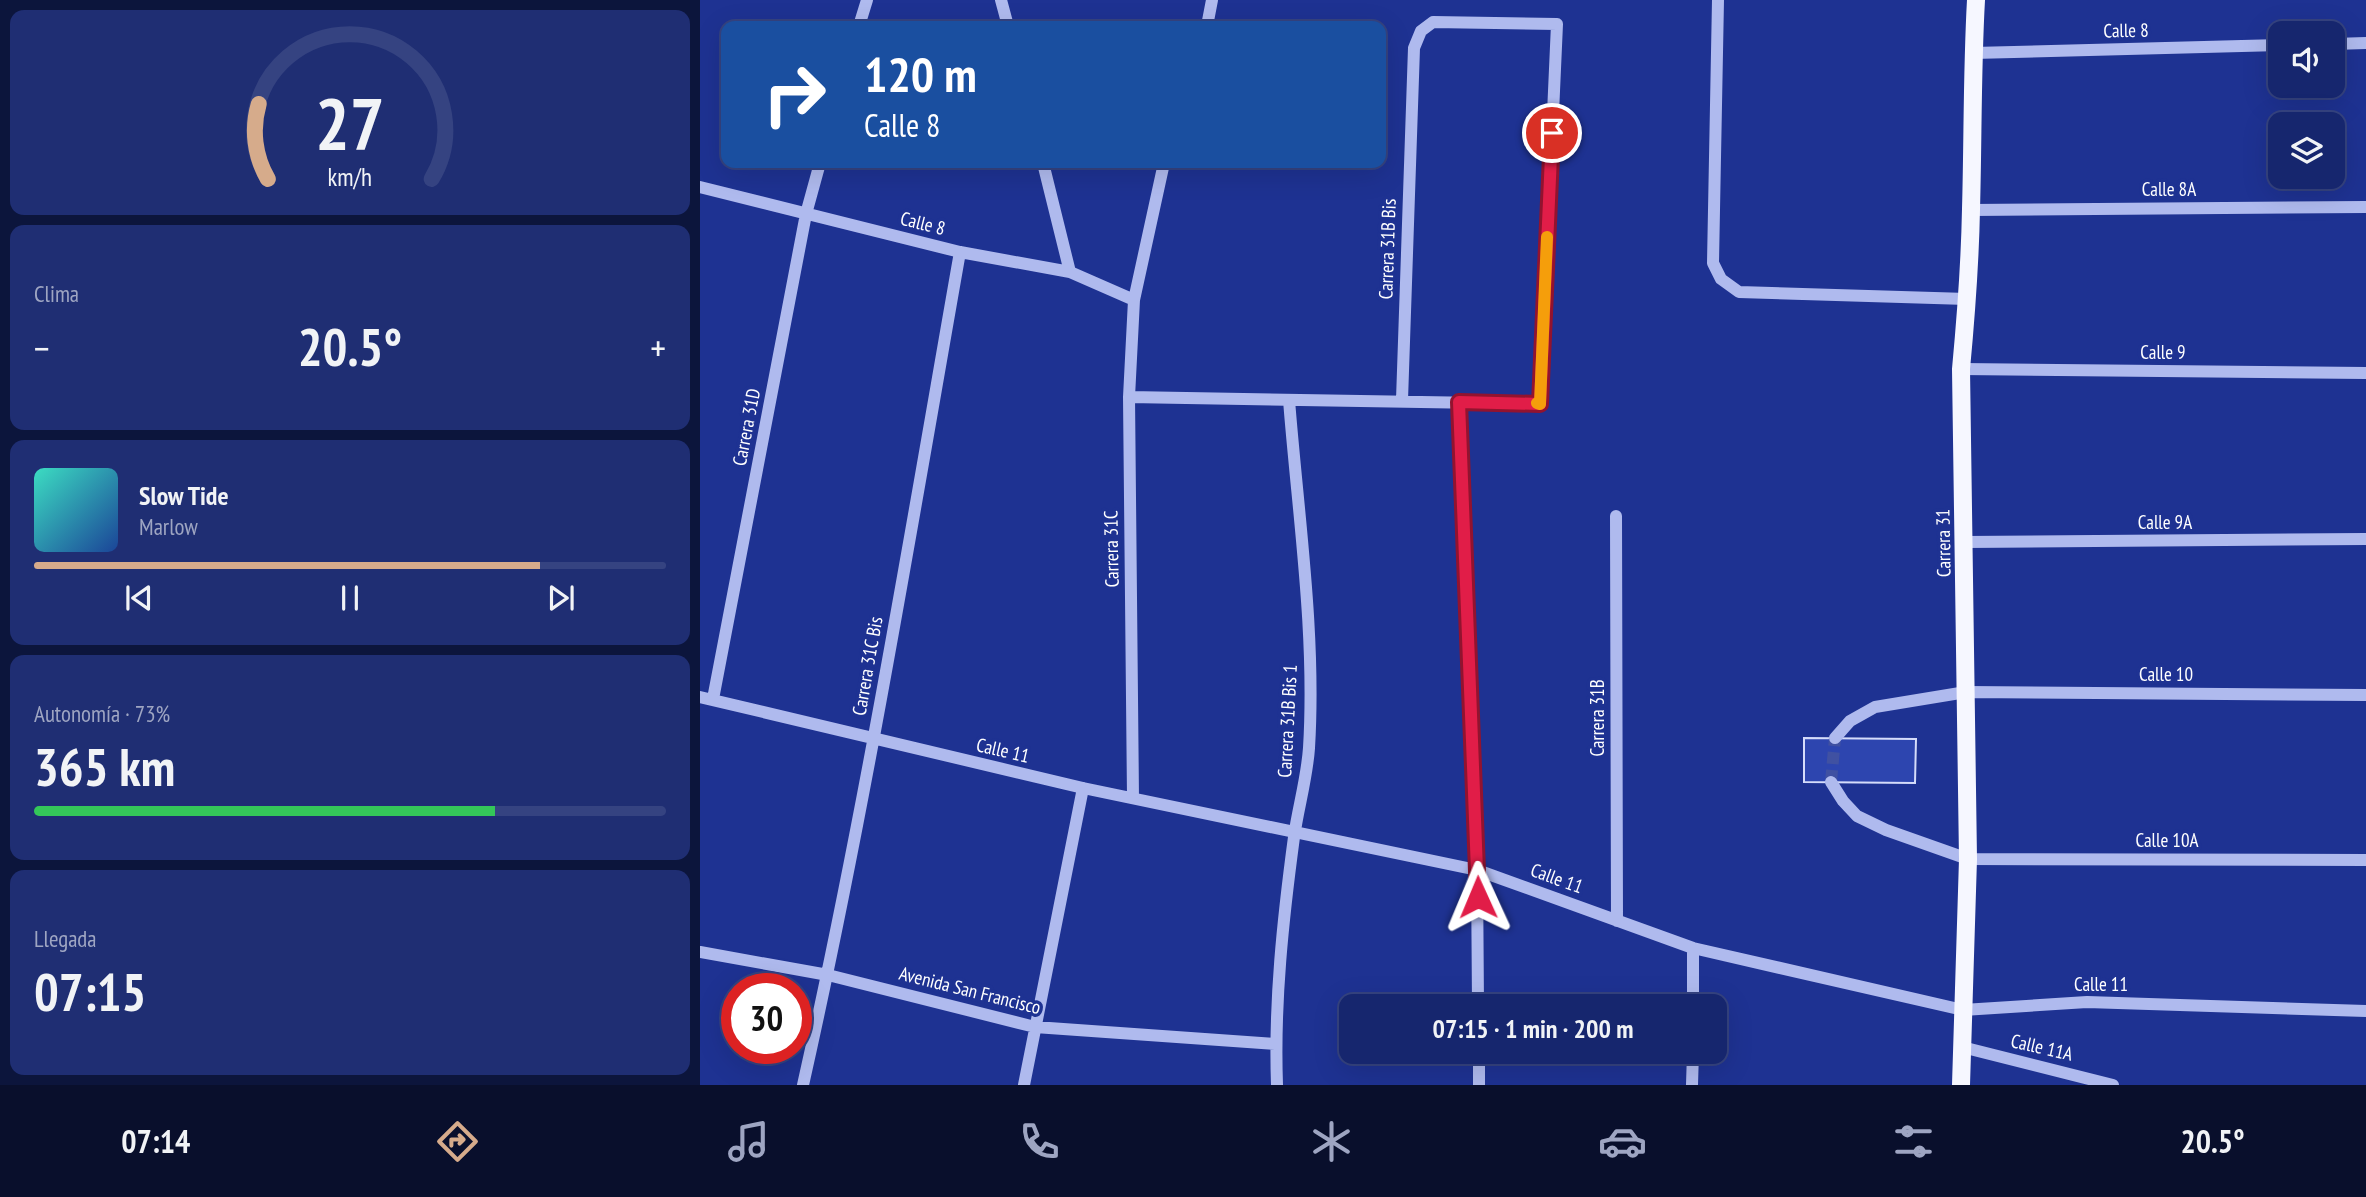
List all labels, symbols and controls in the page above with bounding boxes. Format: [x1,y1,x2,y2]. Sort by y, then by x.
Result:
street label: Calle 8 [2103,18,2149,42]
map controls [2268,21,2345,189]
button: sound [2268,21,2345,98]
text: 120 m [864,42,977,106]
icon: right [749,49,840,140]
text: 27 [315,75,385,169]
pin [1522,103,1582,163]
text: Calle 8 [864,104,940,146]
button: layers [2268,112,2345,189]
icon: arrive [1533,114,1571,152]
text: km/h [328,160,372,192]
street label: Calle 8A [2142,177,2196,201]
street label: Carrera 31B Bis [1373,198,1401,300]
street label: Calle 8 [898,206,948,240]
text: Clima [34,279,79,308]
text: 20.5° [298,313,402,380]
text: − [34,323,50,372]
text: + [650,323,666,372]
street label: Calle 9 [2140,340,2186,364]
street label: Carrera 31D [727,386,765,468]
text: Slow Tide [139,479,229,512]
street label: Carrera 31 [1930,509,1956,577]
street label: Carrera 31C [1098,510,1124,588]
street label: Calle 9A [2138,510,2192,534]
text: Marlow [139,512,198,541]
icon: previous [120,579,158,617]
icon: pause [331,579,369,617]
icon: next [542,579,580,617]
street label: Carrera 31C Bis [847,615,887,717]
street label: Calle 10 [2139,662,2193,686]
street label: Carrera 31B Bis 1 [1272,664,1302,778]
street label: Carrera 31B [1585,679,1609,757]
text: Autonomía · 73% [34,699,170,728]
street label: Calle 11 [974,732,1032,768]
text: 365 km [34,733,175,800]
street label: Calle 10A [2136,828,2198,852]
street label: Calle 11 [1528,858,1586,898]
position arrow [1441,860,1515,934]
text: Llegada [34,924,97,953]
text: 07:15 [34,958,146,1025]
street label: Avenida San Francisco [897,961,1043,1019]
street label: Calle 11 [2074,972,2128,996]
speed limit sign: 30 [721,973,812,1064]
text: 07:15 · 1 min · 200 m [1433,1012,1633,1045]
street label: Calle 11A [2009,1028,2075,1066]
icon: directions [433,1117,482,1166]
icon: music [724,1117,773,1166]
icon: phone [1015,1117,1064,1166]
icon: climate [1307,1117,1356,1166]
icon: car [1598,1117,1647,1166]
icon: filters [1889,1117,1938,1166]
text: 07:14 [121,1120,190,1162]
text: 20.5° [2180,1120,2245,1162]

